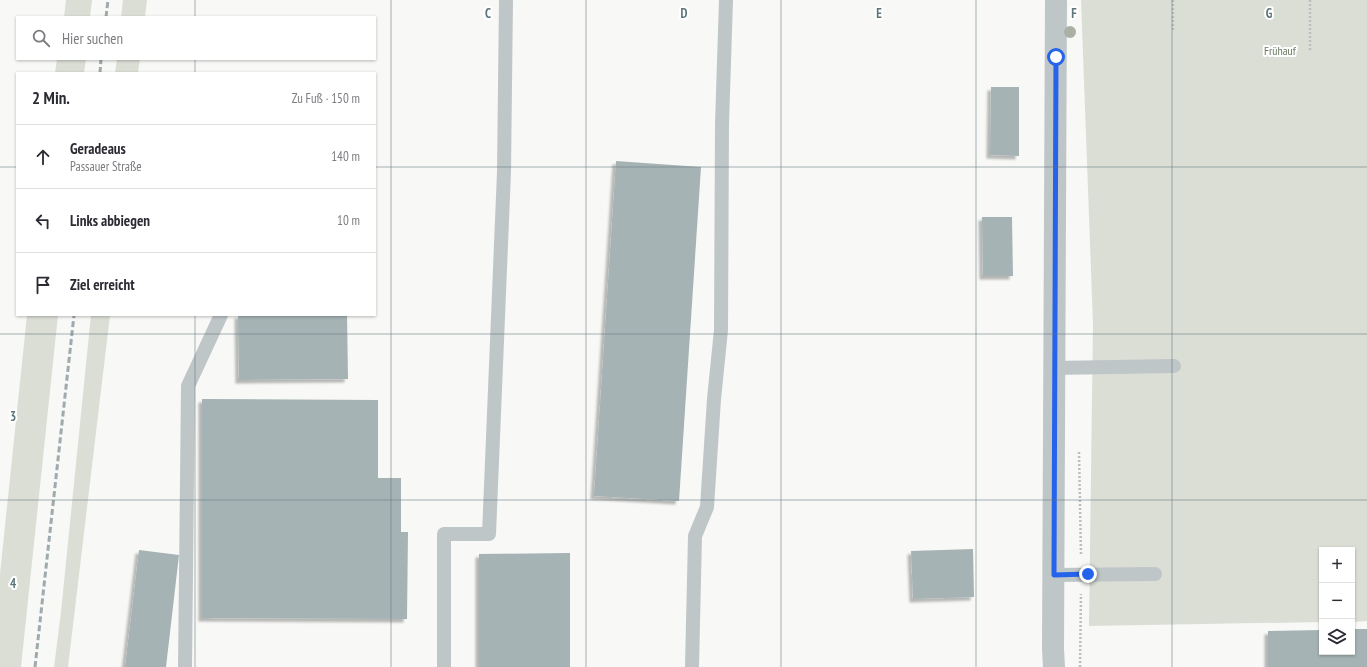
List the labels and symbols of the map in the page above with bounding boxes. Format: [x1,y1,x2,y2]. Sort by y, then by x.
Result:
text: C [485,5,491,22]
text: D [681,5,688,22]
text: E [876,5,882,22]
text: F [1071,5,1077,22]
text: G [1266,5,1273,22]
park label: Frühauf [1264,43,1297,58]
route start [1047,48,1065,66]
text: 3 [10,408,16,425]
route end [1079,565,1097,583]
text: 4 [10,575,17,592]

